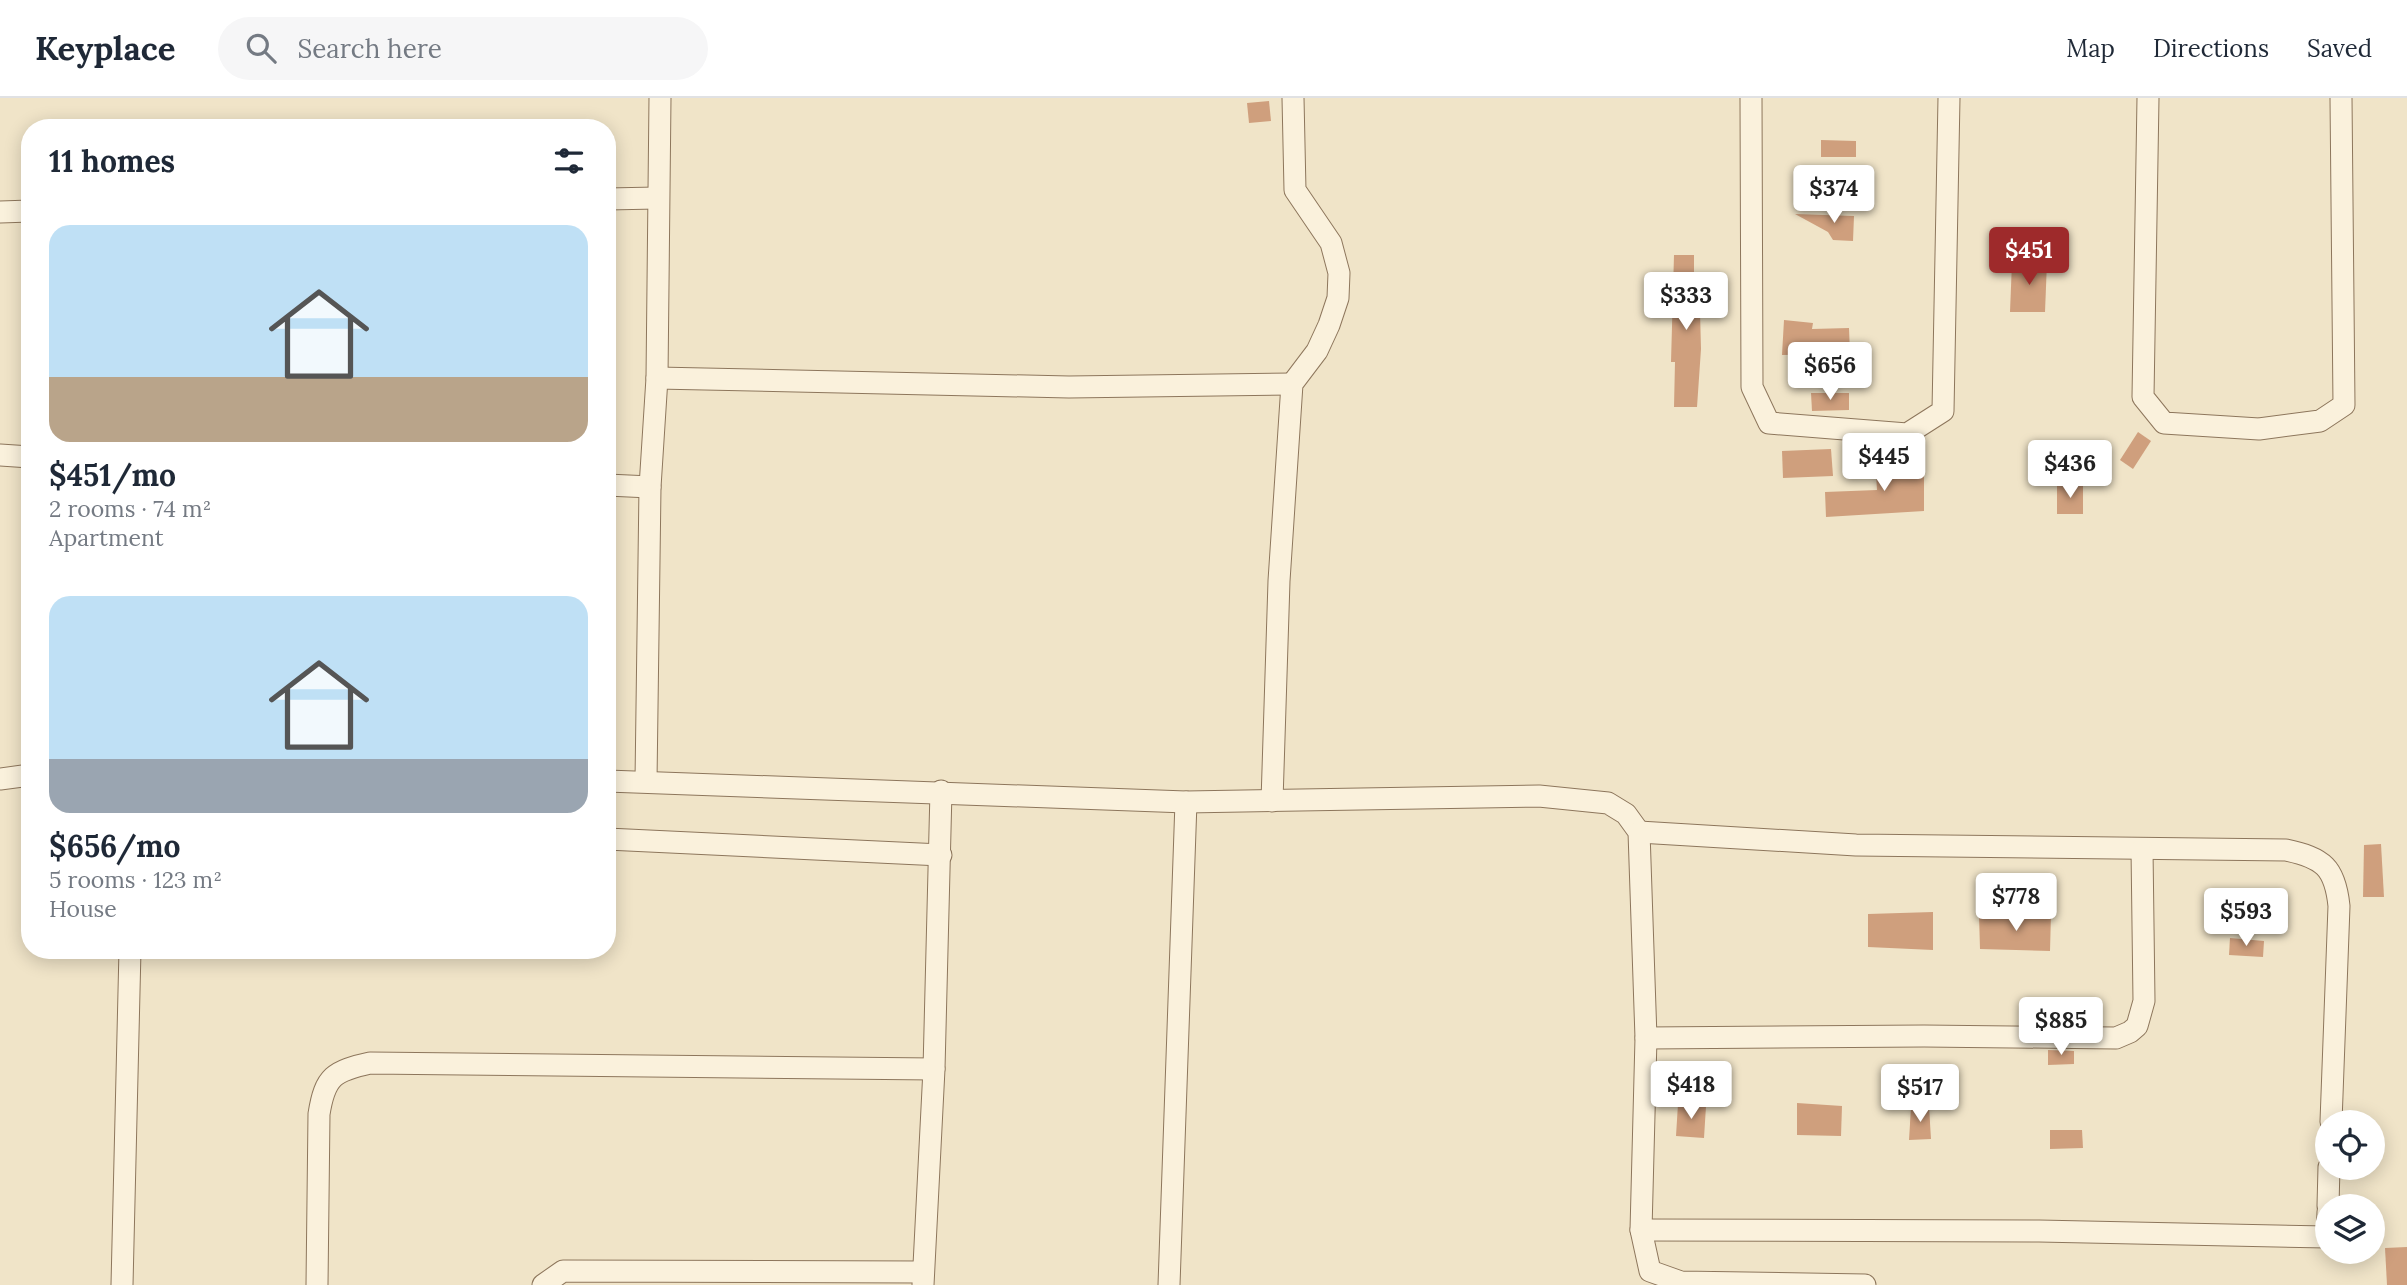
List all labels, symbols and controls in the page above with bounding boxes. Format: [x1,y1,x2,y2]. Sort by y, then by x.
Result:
search box [218,17,708,80]
text: Keyplace [35,27,176,69]
icon: search [242,29,280,67]
text: Search here [298,32,442,65]
text: Map [2066,33,2115,64]
text: Directions [2153,33,2269,64]
text: Saved [2307,33,2372,64]
text: 11 homes [49,142,175,180]
icon: filters [550,142,588,180]
pin: $374 [1793,166,1875,225]
text: $374 [1809,173,1859,202]
pin: $451 [1988,228,2070,287]
text: $451 [2005,235,2053,264]
icon: home [256,271,382,397]
pin: $333 [1645,272,1727,332]
text: $333 [1660,280,1712,309]
pin: $656 [1789,342,1871,402]
text: $656 [1804,350,1856,379]
pin: $445 [1843,434,1925,493]
pin: $436 [2029,440,2111,500]
text: $445 [1858,441,1910,470]
text: $436 [2044,448,2096,477]
text: $451/mo [49,456,176,494]
text: 2 rooms · 74 m² [49,494,211,523]
text: Apartment [49,523,164,552]
icon: home [256,642,382,768]
text: $656/mo [49,827,181,865]
text: 5 rooms · 123 m² [49,865,222,894]
pin: $778 [1975,874,2057,933]
text: $778 [1992,881,2040,910]
pin: $593 [2205,888,2287,948]
text: House [49,894,117,923]
text: $593 [2220,896,2272,925]
pin: $885 [2020,998,2102,1057]
text: $885 [2035,1005,2087,1034]
pin: $418 [1650,1062,1732,1121]
pin: $517 [1879,1065,1961,1124]
text: $418 [1667,1069,1715,1098]
text: $517 [1897,1072,1943,1101]
map controls [2315,1110,2385,1264]
button: locate [2315,1110,2385,1180]
button: layers [2315,1194,2385,1264]

